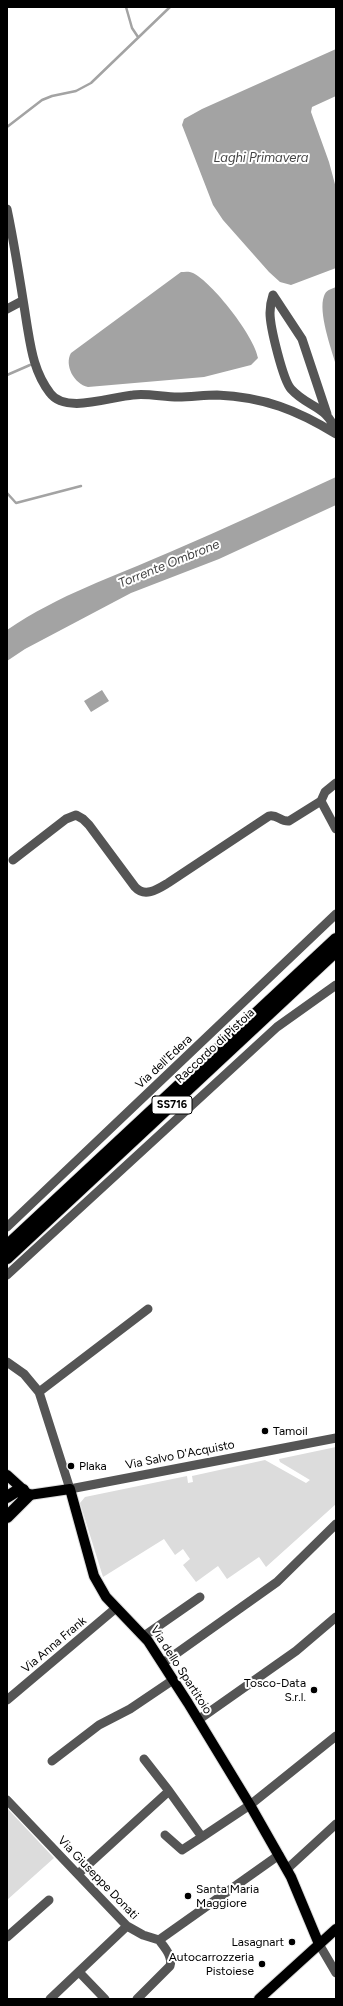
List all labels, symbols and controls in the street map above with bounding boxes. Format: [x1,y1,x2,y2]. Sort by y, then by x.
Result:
water label: Laghi Primavera [214,150,308,166]
water label: Torrente Ombrone [116,537,222,591]
street label: Raccordo di Pistoia [172,1006,258,1086]
street label: Via dell'Edera [133,1032,195,1092]
road number: SS716 [152,1096,192,1114]
place label: Tamoil [273,1424,308,1438]
marker: Tamoil [260,1426,270,1436]
street label: Via Salvo D'Acquisto [124,1437,236,1473]
place label: Plaka [79,1459,107,1473]
marker: Plaka [66,1461,76,1471]
street label: Via Anna Frank [19,1614,89,1676]
street label: Via dello Spartitoio [147,1623,215,1717]
place label: Tosco-Data S.r.l. [244,1676,306,1704]
marker: Tosco-Data S.r.l. [309,1685,319,1695]
street label: Via Giuseppe Donati [55,1833,141,1923]
place label: Santa Maria Maggiore [196,1882,259,1910]
marker: Santa Maria Maggiore [183,1891,193,1901]
place label: Lasagnart [231,1935,284,1949]
marker: Lasagnart [287,1937,297,1947]
place label: Autocarrozzeria Pistoiese [169,1950,254,1978]
marker: Autocarrozzeria Pistoiese [257,1959,267,1969]

